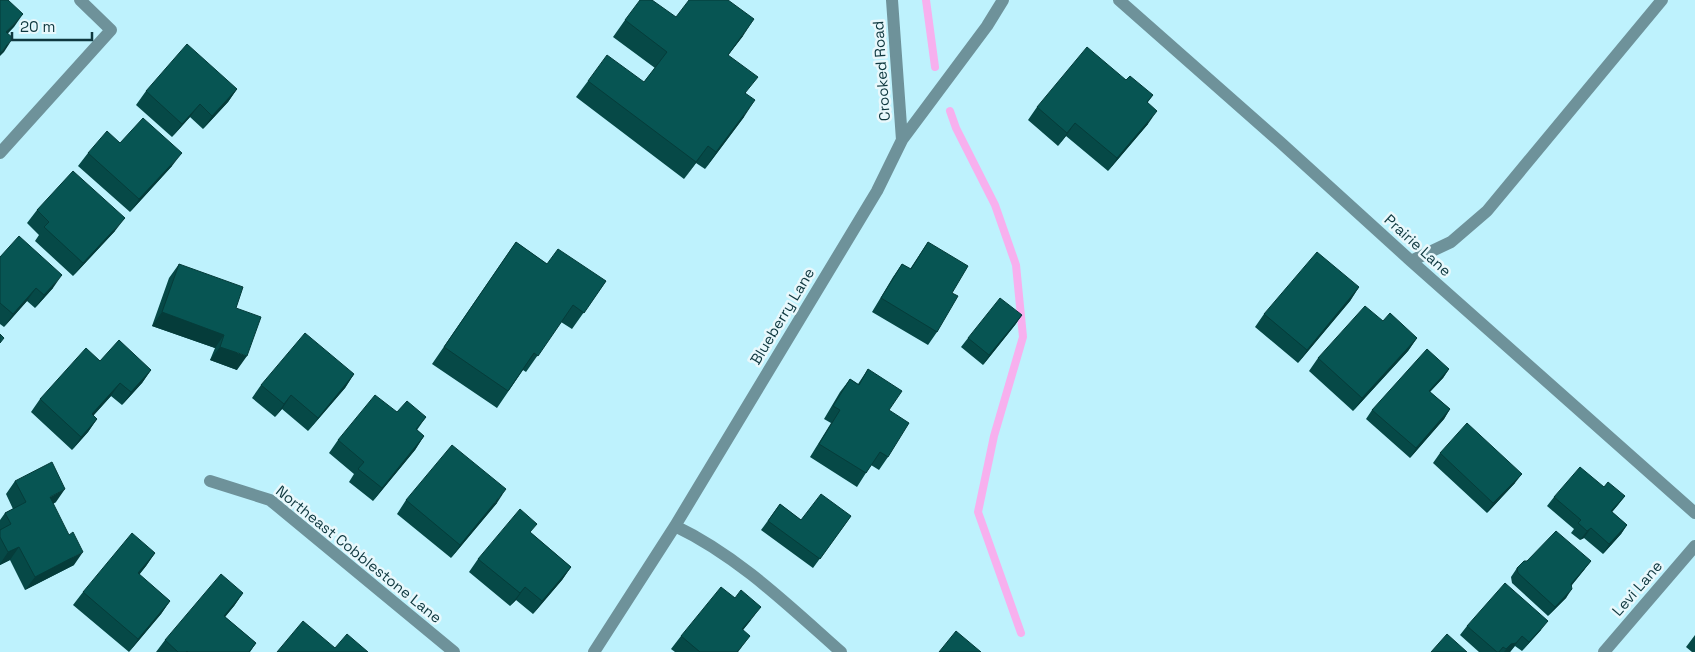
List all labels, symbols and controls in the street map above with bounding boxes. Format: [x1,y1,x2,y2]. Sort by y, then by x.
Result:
scale bar [12,10,92,42]
text: 20 m [20,17,55,36]
street label: Crooked Road [868,20,894,122]
street label: Prairie Lane [1381,210,1456,280]
street label: Blueberry Lane [746,264,818,368]
street label: Northeast Cobblestone Lane [272,481,446,627]
street label: Levi Lane [1608,556,1666,620]

